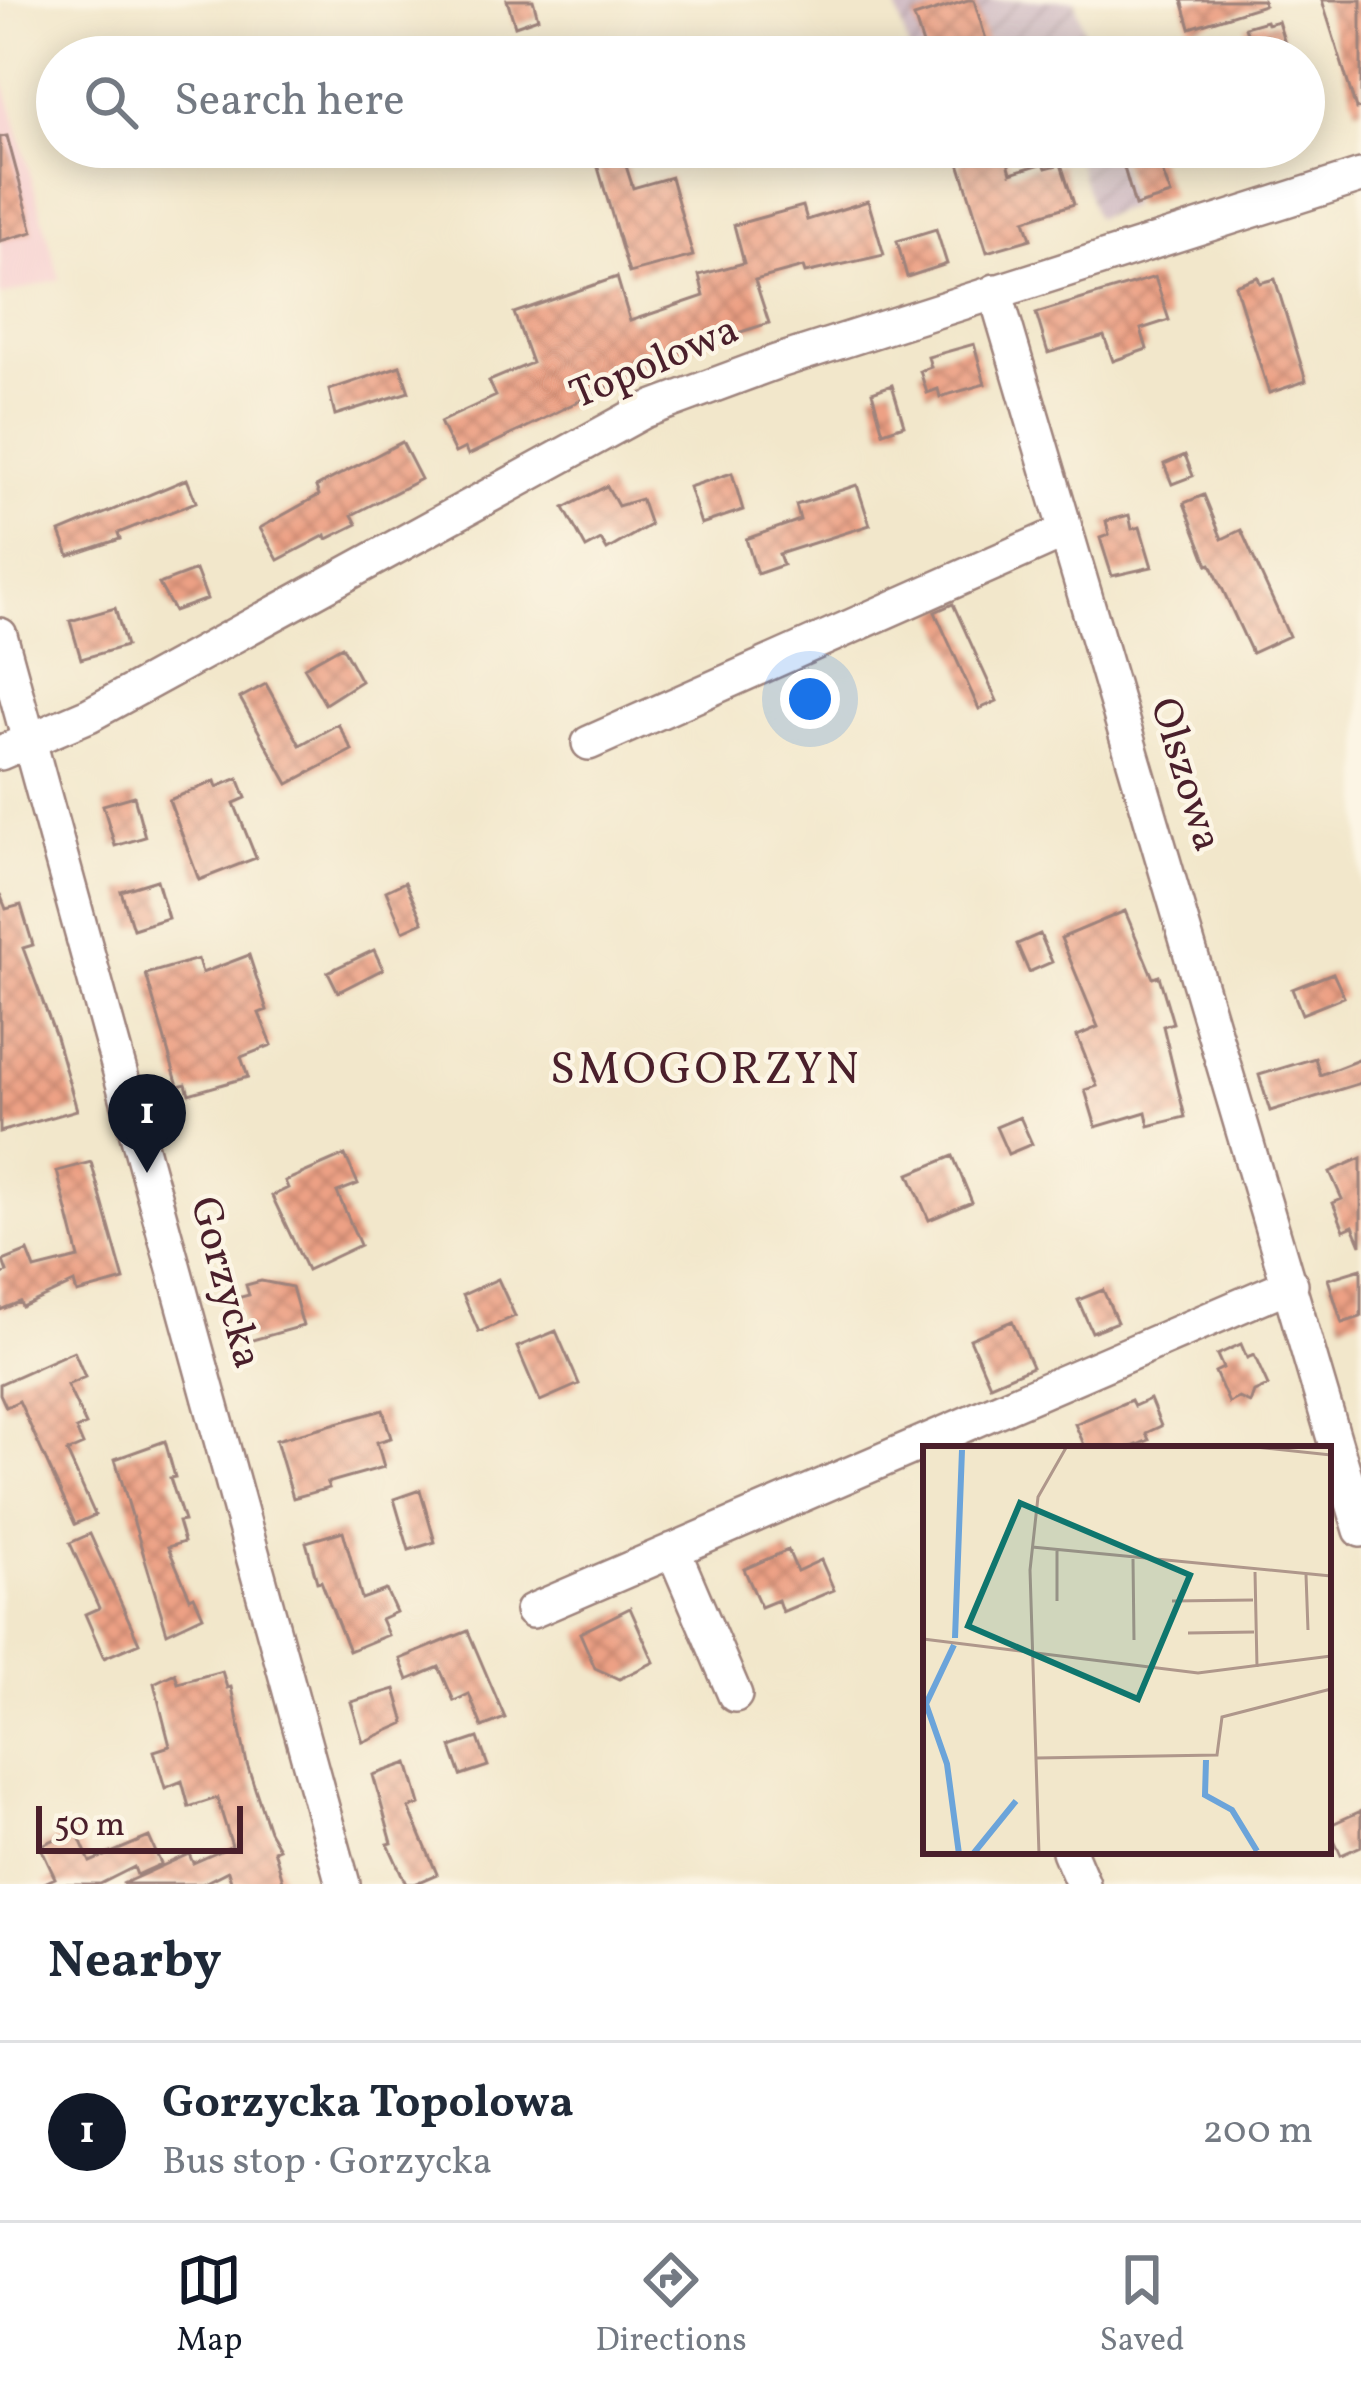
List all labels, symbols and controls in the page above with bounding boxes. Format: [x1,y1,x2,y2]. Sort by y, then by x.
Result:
search box [36,36,1325,168]
icon: search [78,69,144,135]
text: Search here [174,71,405,134]
street label: Topolowa [562,302,748,426]
your location [780,669,840,729]
street label: Olszowa [1133,691,1235,859]
district label: SMOGORZYN [550,1040,862,1103]
pin: 1 [108,1074,186,1173]
street label: Gorzycka [173,1191,275,1375]
inset map [923,1446,1331,1854]
scale bar [36,1800,243,1853]
text: 50 m [54,1804,125,1850]
text: Nearby [48,1927,222,1998]
text: Gorzycka Topolowa [162,2073,574,2136]
text: 1 [79,2105,95,2159]
text: 200 m [1202,2105,1313,2159]
text: Bus stop · Gorzycka [162,2136,492,2190]
tab: Map [176,2247,243,2365]
tab: Directions [595,2247,747,2365]
tab: Saved [1100,2247,1185,2365]

